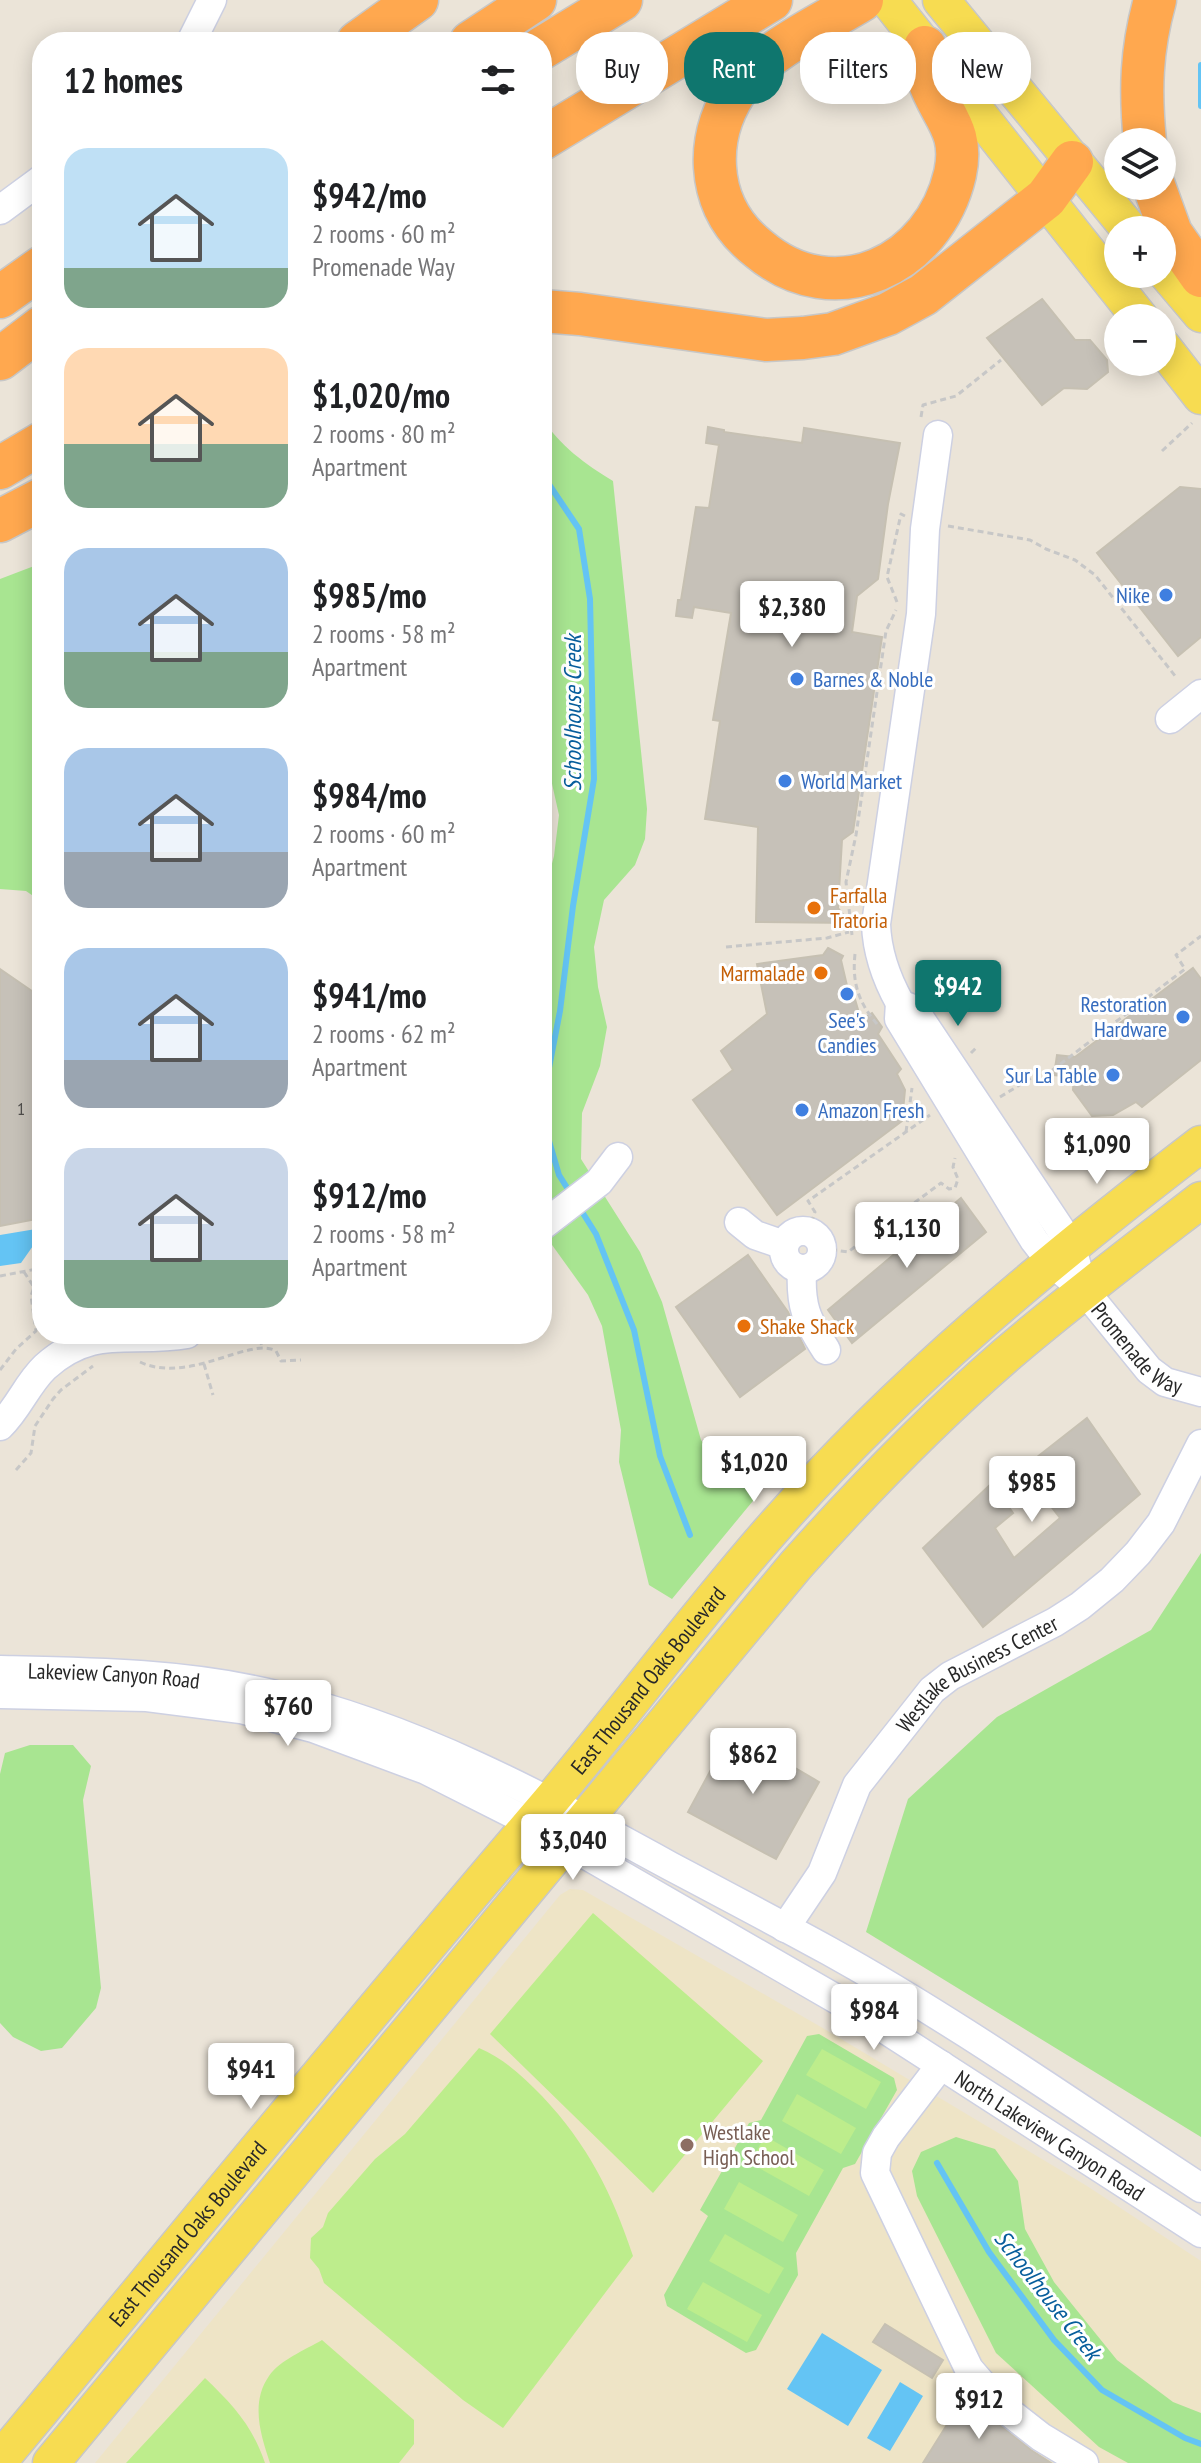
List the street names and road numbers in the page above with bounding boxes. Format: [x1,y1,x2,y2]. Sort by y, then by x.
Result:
street label: Promenade Way [1085,1296,1186,1400]
street label: East Thousand Oaks Boulevard [565,1581,732,1780]
street label: Westlake Business Center [890,1609,1063,1738]
street label: Lakeview Canyon Road [28,1657,201,1695]
street label: North Lakeview Canyon Road [949,2064,1150,2207]
street label: East Thousand Oaks Boulevard [103,2135,273,2332]

